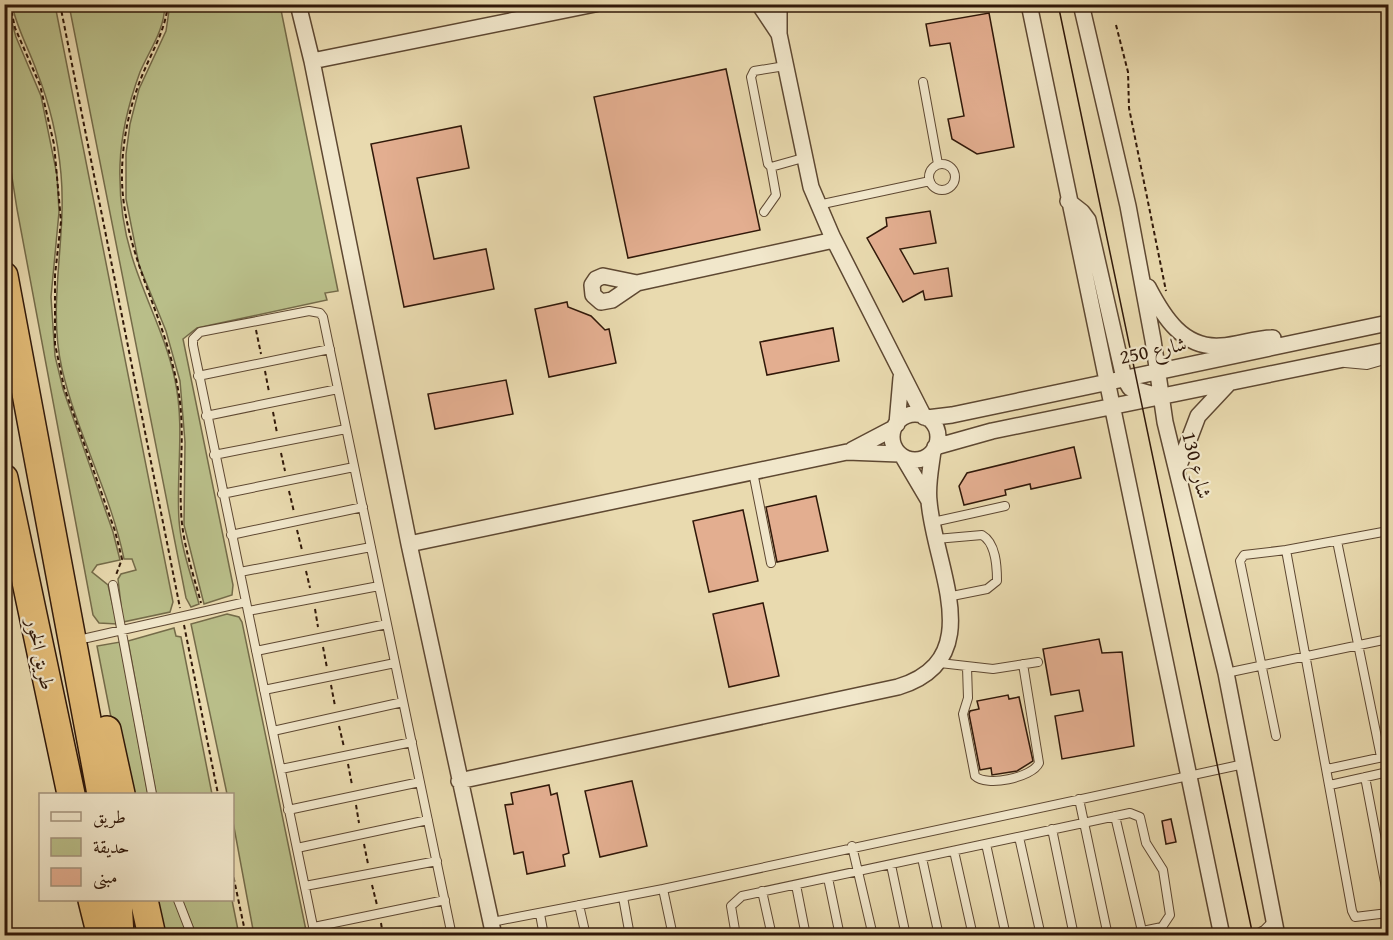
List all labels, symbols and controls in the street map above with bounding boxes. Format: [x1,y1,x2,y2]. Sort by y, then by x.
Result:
street label: شارع 250 [1117,328,1190,375]
street label: شارع 130 [1171,428,1220,502]
street label: طريق الخور [19,613,63,693]
legend [39,793,234,901]
text: طريق [93,803,126,830]
text: حديقة [93,833,129,860]
text: مبنى [93,863,118,890]

